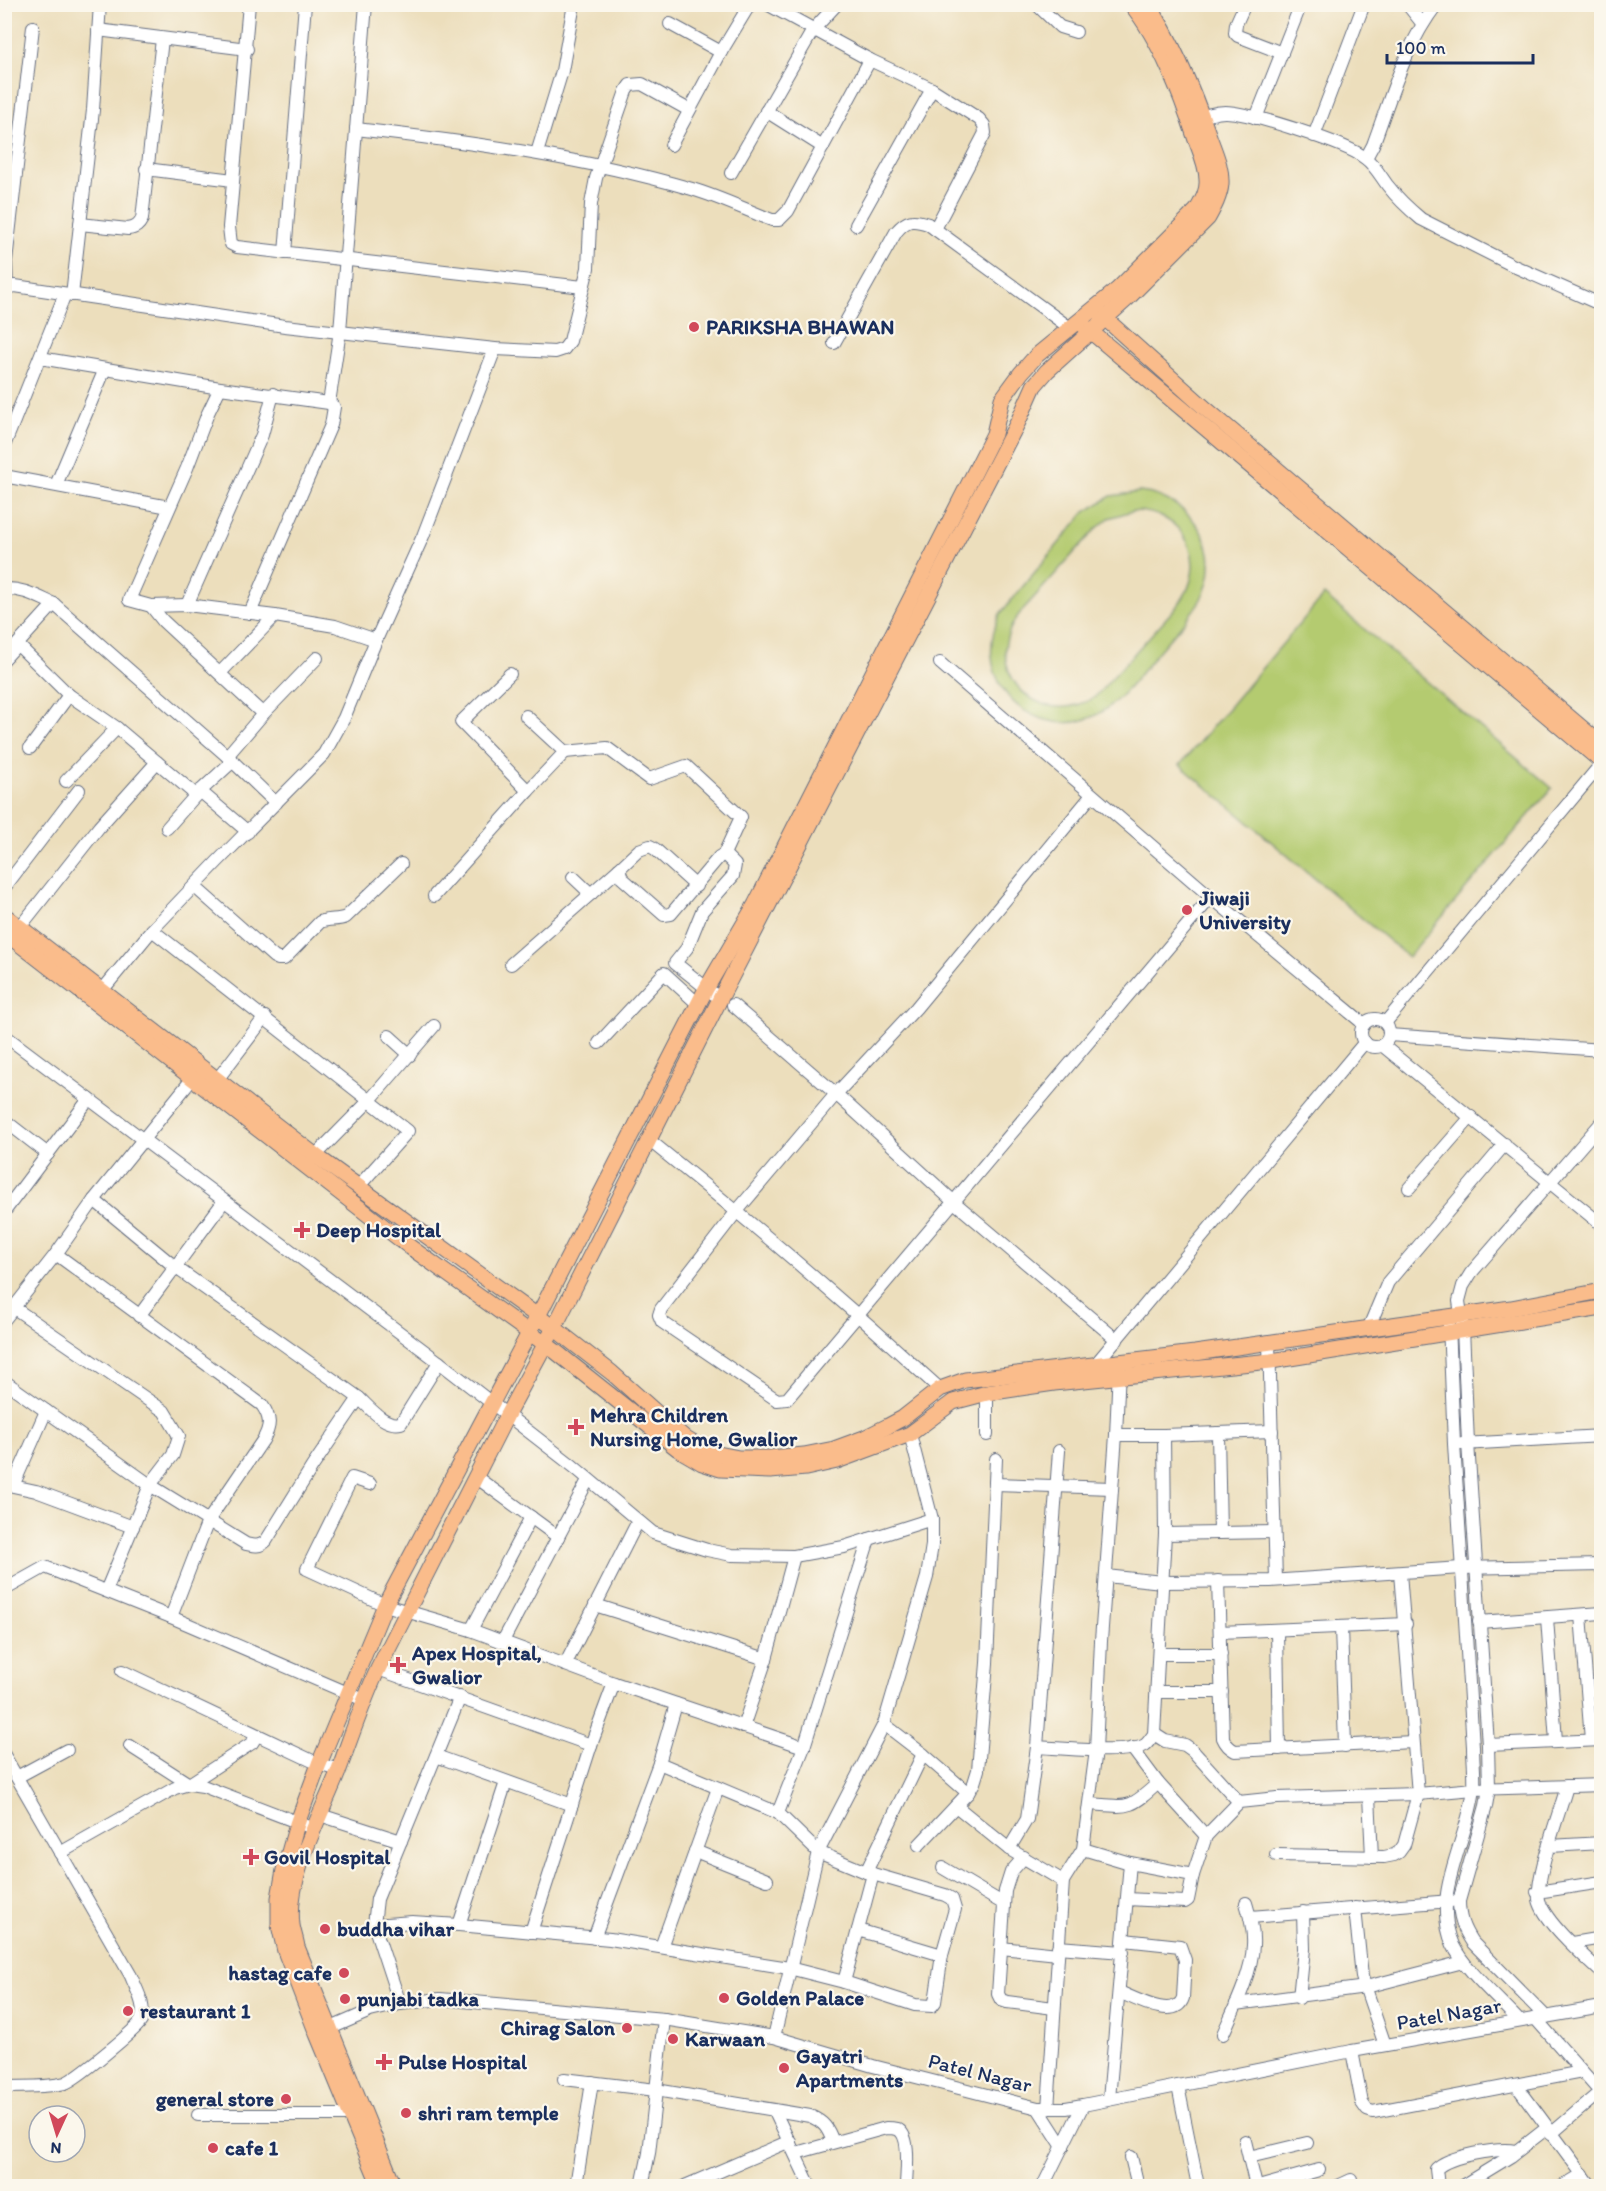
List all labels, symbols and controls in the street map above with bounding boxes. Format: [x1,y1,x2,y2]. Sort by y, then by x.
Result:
scale bar [1387,27,1532,65]
text: 100 m [1396,37,1446,59]
place label: PARIKSHA BHAWAN [706,314,894,339]
marker: PARIKSHA BHAWAN [687,320,701,334]
place label: Jiwaji University [1198,885,1292,935]
marker: Jiwaji University [1180,903,1194,917]
place label: Deep Hospital [316,1217,442,1243]
marker: Deep Hospital [293,1221,311,1239]
place label: Mehra Children Nursing Home, Gwalior [590,1402,798,1452]
marker: Mehra Children Nursing Home, Gwalior [567,1418,585,1436]
place label: Apex Hospital, Gwalior [411,1640,542,1689]
marker: Apex Hospital, Gwalior [389,1656,407,1674]
place label: Govil Hospital [264,1844,391,1870]
marker: Govil Hospital [242,1848,260,1866]
place label: buddha vihar [337,1916,455,1941]
marker: buddha vihar [318,1922,332,1936]
place label: hastag cafe [228,1960,332,1986]
marker: hastag cafe [337,1966,351,1980]
place label: Golden Palace [736,1985,864,2010]
place label: punjabi tadka [356,1986,479,2012]
marker: Golden Palace [717,1991,731,2005]
marker: punjabi tadka [338,1992,352,2006]
street label: Patel Nagar [1395,1992,1504,2035]
place label: restaurant 1 [140,1998,251,2023]
marker: restaurant 1 [121,2004,135,2018]
place label: Chirag Salon [500,2015,616,2041]
marker: Chirag Salon [620,2021,634,2035]
place label: Karwaan [685,2026,765,2051]
marker: Karwaan [666,2032,680,2046]
place label: Gayatri Apartments [795,2043,903,2093]
street label: Patel Nagar [926,2048,1035,2098]
place label: Pulse Hospital [398,2049,528,2075]
marker: Pulse Hospital [375,2053,393,2071]
marker: Gayatri Apartments [777,2061,791,2075]
place label: general store [156,2086,274,2112]
marker: general store [279,2092,293,2106]
place label: shri ram temple [418,2100,559,2126]
north arrow [27,2104,87,2164]
marker: shri ram temple [399,2106,413,2120]
place label: cafe 1 [225,2135,278,2160]
text: N [50,2139,62,2158]
marker: cafe 1 [206,2141,220,2155]

